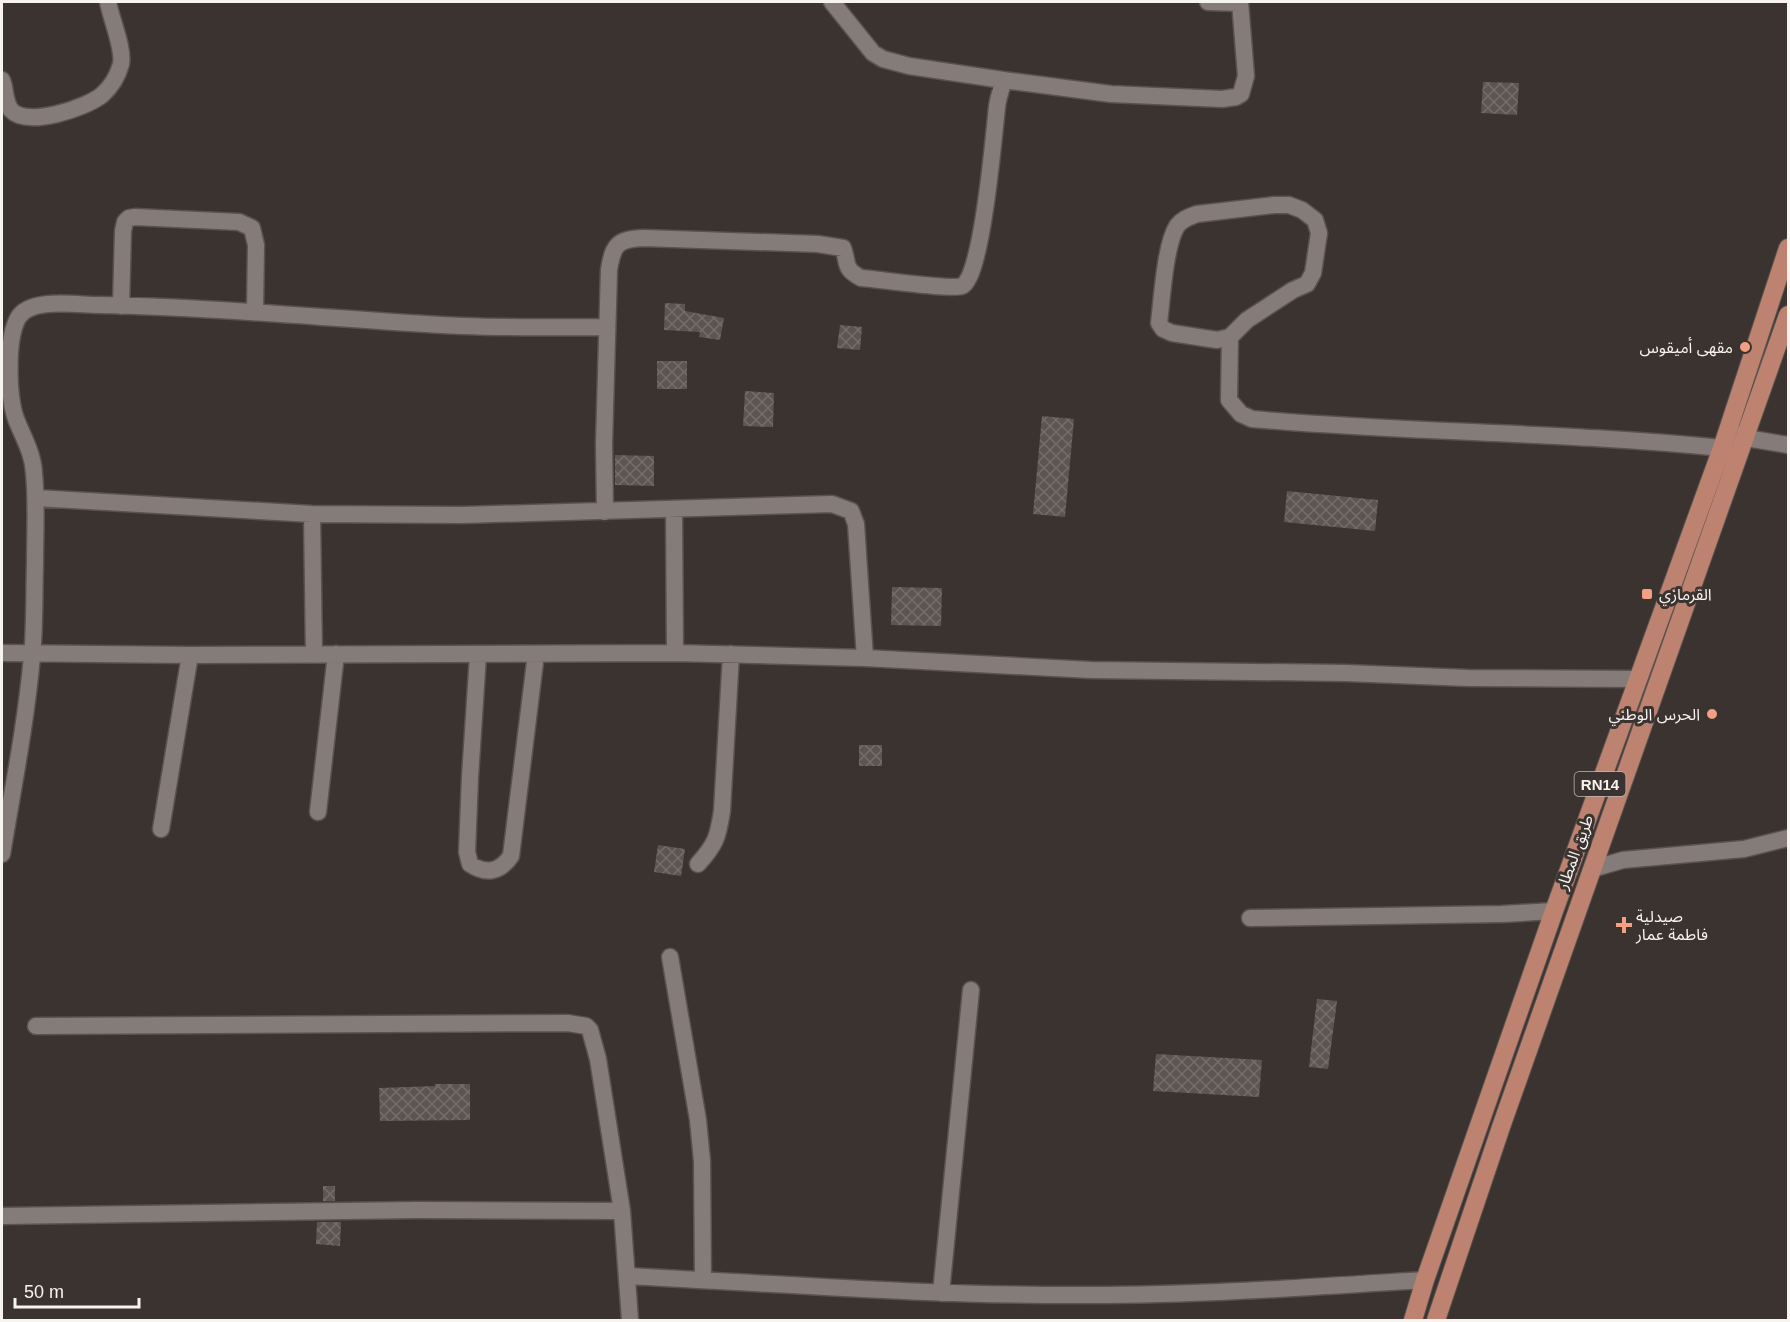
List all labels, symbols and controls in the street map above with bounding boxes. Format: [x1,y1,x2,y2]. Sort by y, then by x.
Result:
place label: مقهى أميقوس [1639,337,1733,357]
marker: مقهى أميقوس [1738,340,1752,354]
place label: القرمازي [1659,586,1712,606]
marker: القرمازي [1640,587,1654,601]
place label: الحرس الوطني [1609,706,1700,726]
marker: الحرس الوطني [1705,707,1719,721]
road number: RN14 [1574,772,1626,796]
street label: طريق المطار [1553,812,1598,893]
place label: صيدلية فاطمة عمار [1635,908,1708,944]
marker: صيدلية فاطمة عمار [1617,918,1631,932]
scale bar [15,1271,140,1309]
text: 50 m [24,1282,64,1302]

